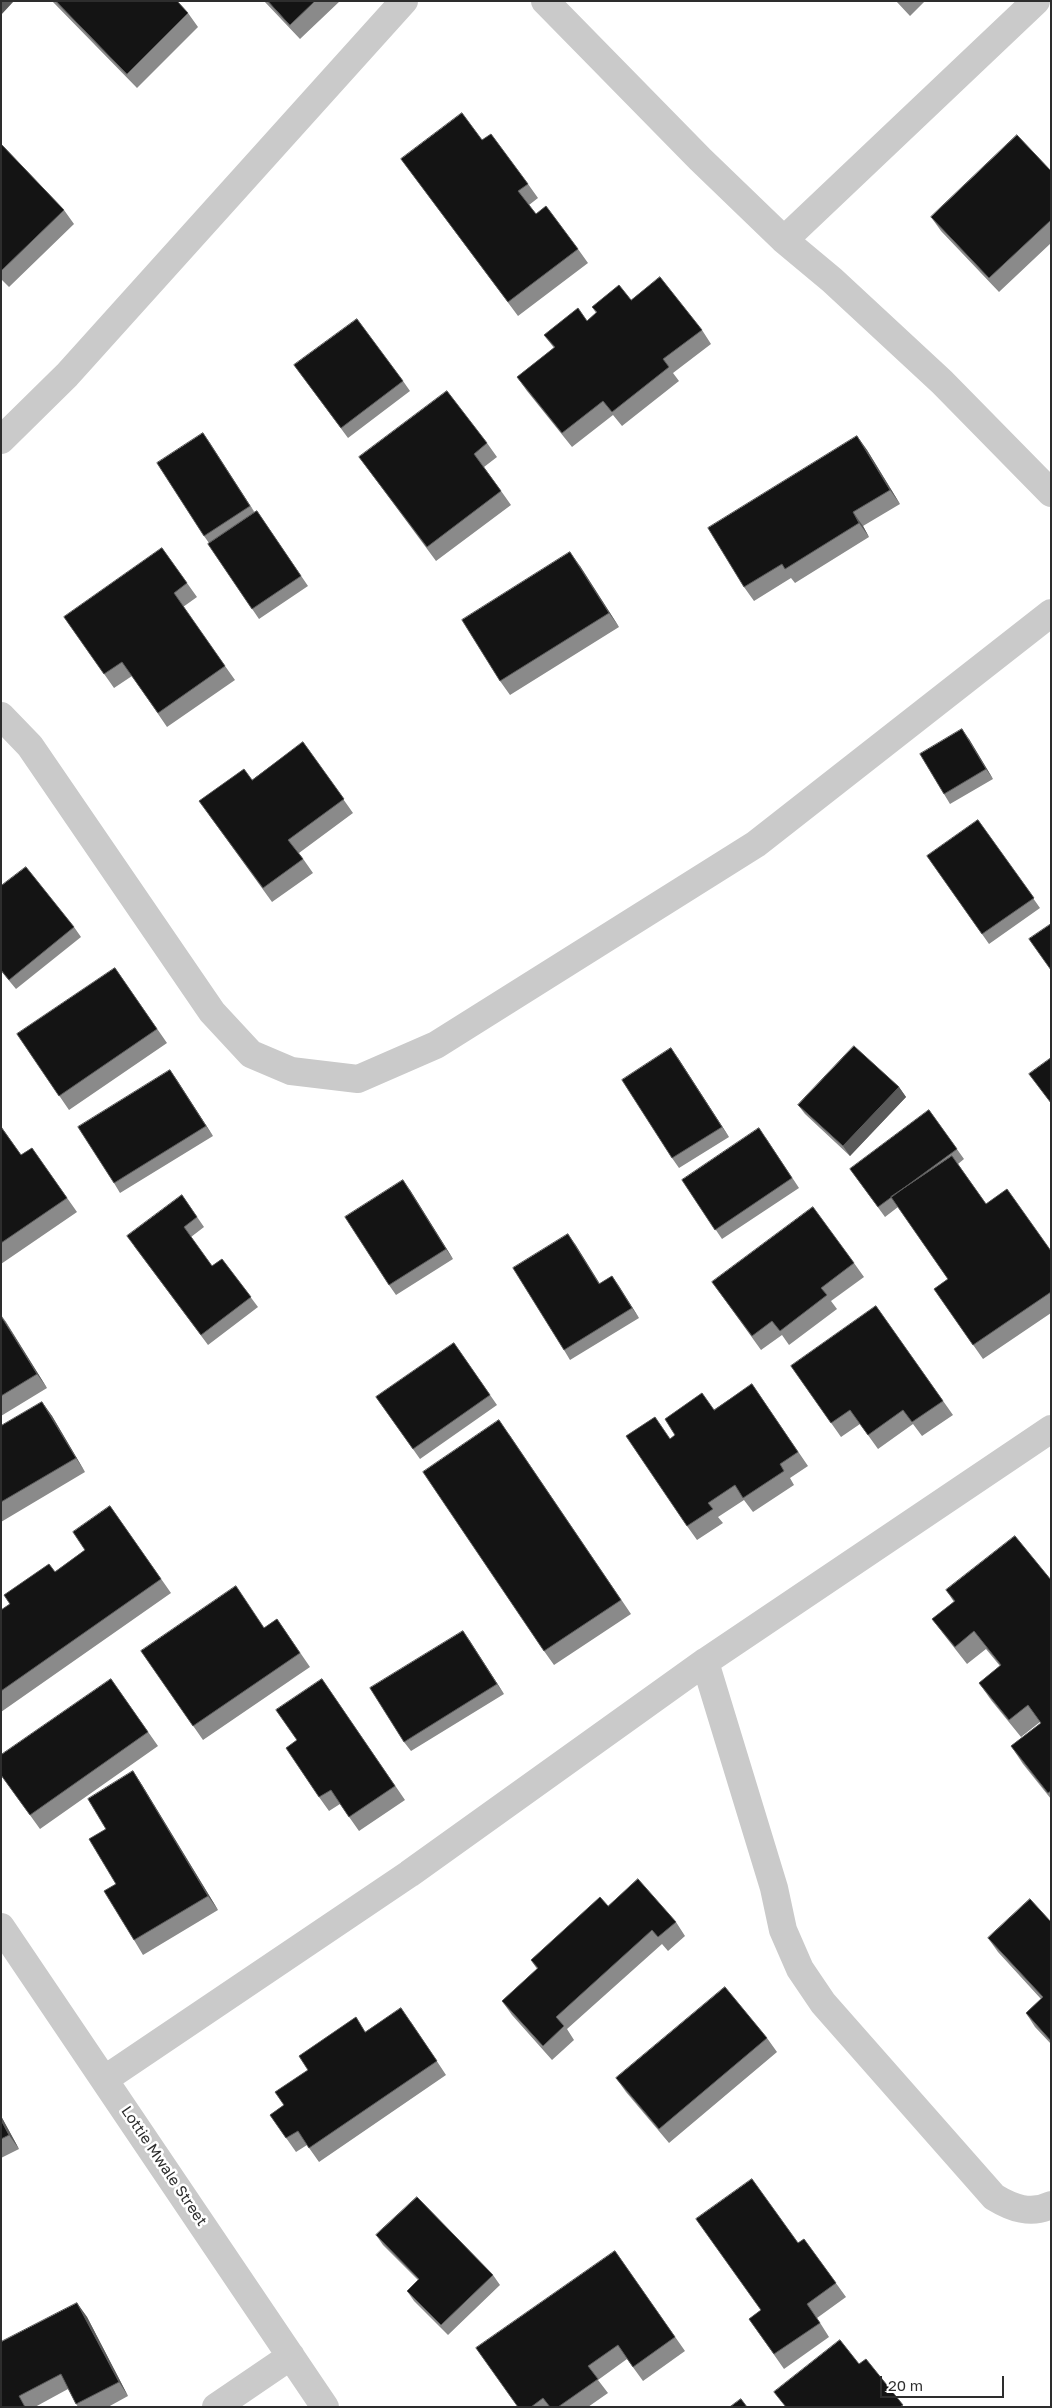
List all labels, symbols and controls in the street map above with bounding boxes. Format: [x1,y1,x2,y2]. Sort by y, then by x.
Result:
street label: Lottie Mwale Street [117,2103,211,2229]
scale bar [882,2366,1006,2398]
text: 20 m [888,2376,923,2394]

